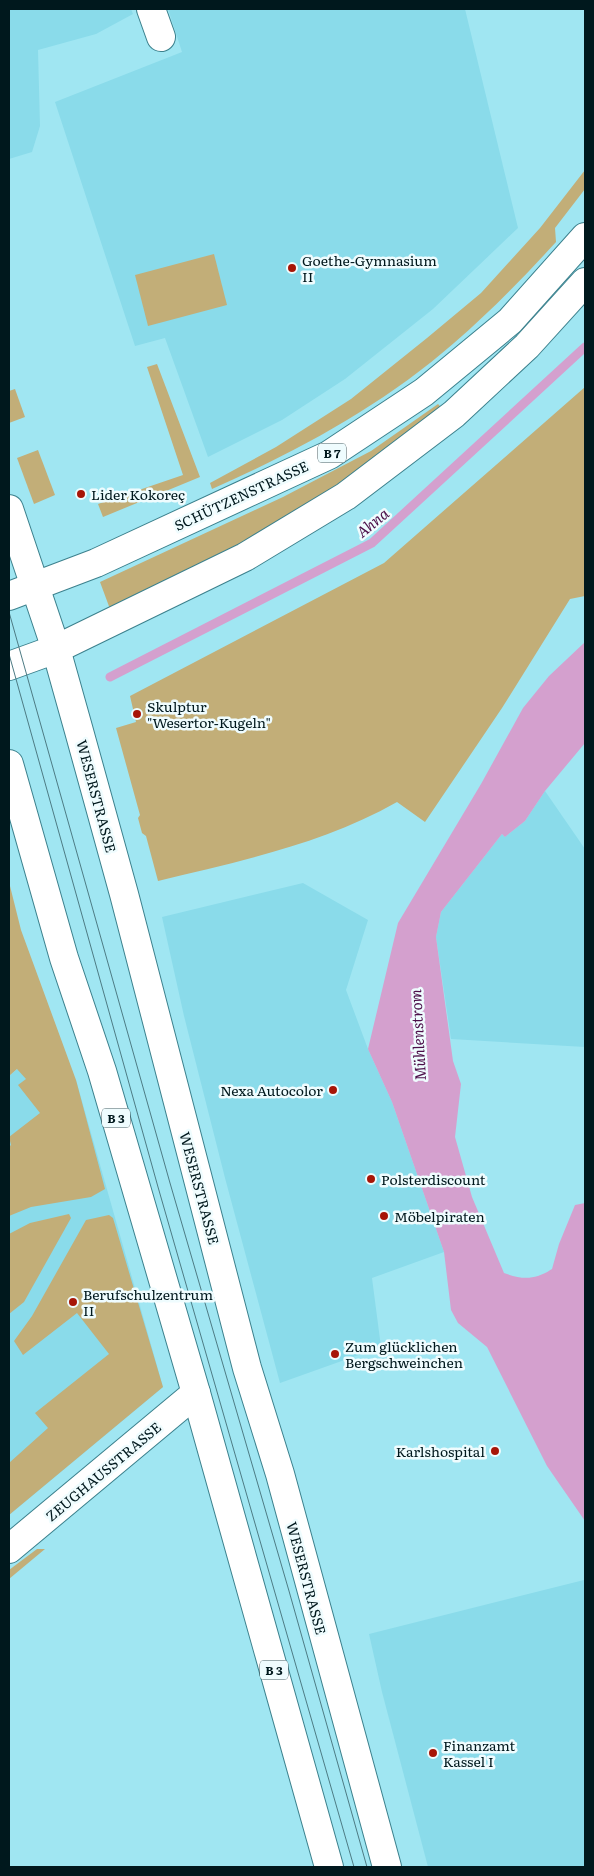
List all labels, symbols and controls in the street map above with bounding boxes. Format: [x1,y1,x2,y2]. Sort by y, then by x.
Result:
place label: Goethe-Gymnasium II [302,250,437,286]
marker: Goethe-Gymnasium II [286,262,298,274]
road number: B 7 [318,443,346,462]
street label: SCHÜTZENSTRASSE [171,455,311,535]
place label: Lider Kokoreç [91,484,185,504]
marker: Lider Kokoreç [75,488,87,500]
water label: Ahna [351,501,394,542]
place label: Skulptur "Wesertor-Kugeln" [147,696,271,732]
marker: Skulptur "Wesertor-Kugeln" [131,708,143,720]
street label: WESERSTRASSE [72,737,122,855]
water label: Mühlenstrom [403,989,431,1081]
place label: Nexa Autocolor [220,1080,323,1100]
marker: Nexa Autocolor [327,1084,339,1096]
road number: B 3 [102,1108,130,1128]
street label: WESERSTRASSE [175,1129,225,1247]
place label: Polsterdiscount [381,1169,486,1189]
marker: Polsterdiscount [365,1173,377,1185]
place label: Möbelpiraten [394,1206,485,1226]
marker: Möbelpiraten [378,1210,390,1222]
place label: Berufschulzentrum II [83,1284,213,1320]
marker: Berufschulzentrum II [67,1296,79,1308]
place label: Zum glücklichen Bergschweinchen [345,1336,463,1372]
marker: Zum glücklichen Bergschweinchen [329,1348,341,1360]
street label: ZEUGHAUSSTRASSE [41,1417,165,1525]
place label: Karlshospital [396,1441,485,1461]
marker: Karlshospital [489,1445,501,1457]
street label: WESERSTRASSE [282,1519,332,1637]
road number: B 3 [260,1660,288,1680]
place label: Finanzamt Kassel I [443,1735,516,1771]
marker: Finanzamt Kassel I [427,1747,439,1759]

